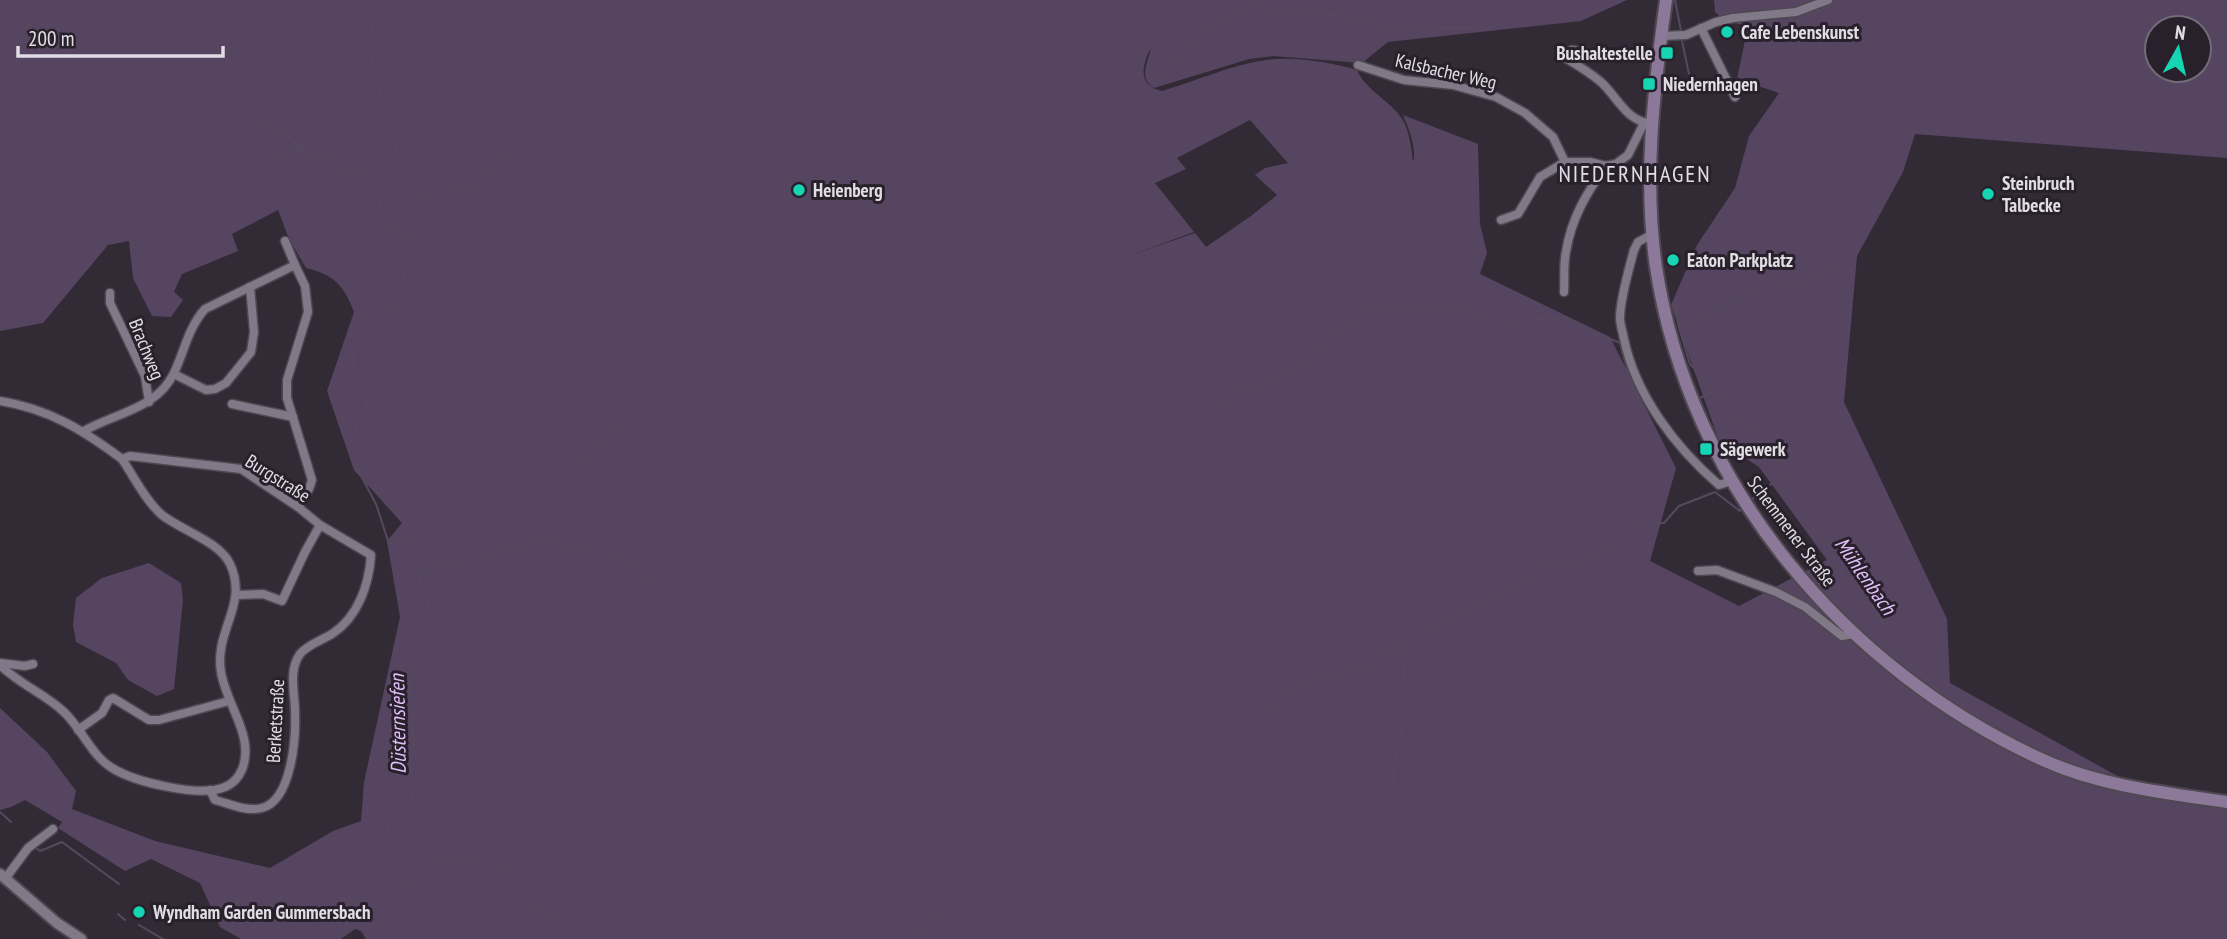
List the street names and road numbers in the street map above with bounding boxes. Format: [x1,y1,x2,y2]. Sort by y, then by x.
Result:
street label: Kalsbacher Weg [1393,48,1499,94]
street label: Brachweg [124,315,170,383]
street label: Burgstraße [241,449,315,507]
street label: Schemmener Straße [1743,471,1842,591]
street label: Berketstraße [261,678,289,763]

